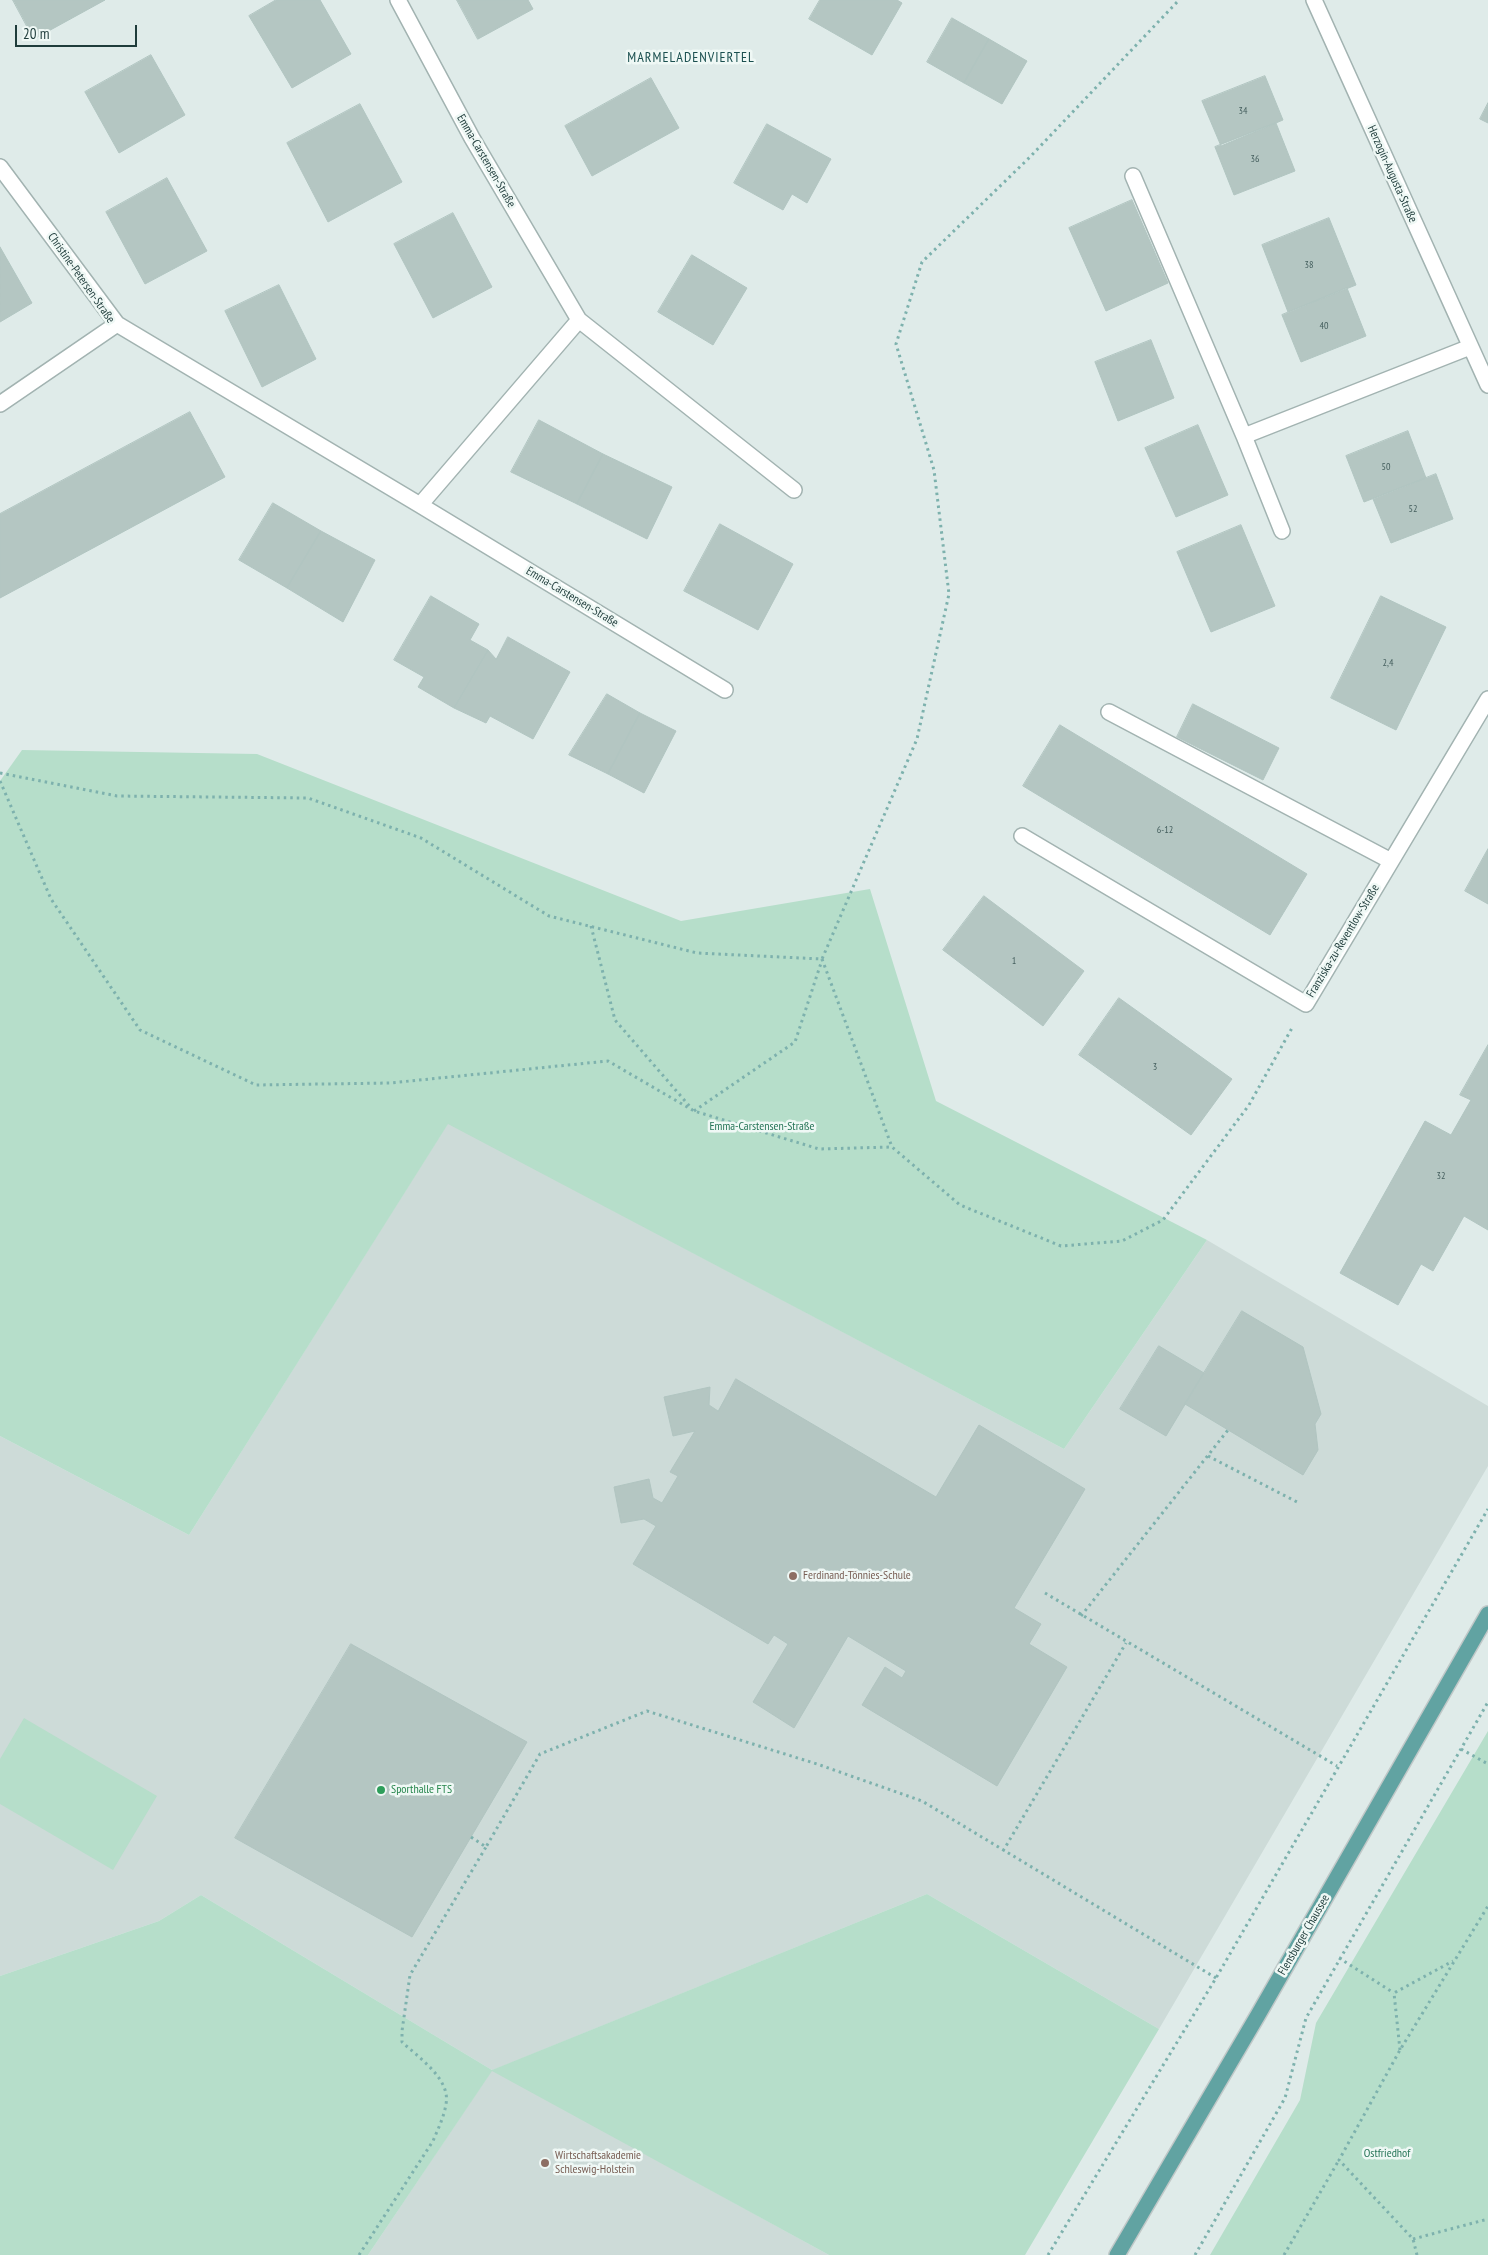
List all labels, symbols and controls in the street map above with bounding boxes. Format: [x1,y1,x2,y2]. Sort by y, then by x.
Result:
scale bar [18,15,140,47]
text: 20 m [23,24,49,43]
district label: MARMELADENVIERTEL [625,50,757,66]
house number: 34 [1239,105,1247,117]
street label: Emma-Carstensen-Straße [453,112,519,210]
street label: Herzogin-Augusta-Straße [1364,123,1420,225]
house number: 36 [1251,153,1259,165]
street label: Christine-Petersen-Straße [44,230,118,326]
house number: 38 [1305,259,1313,271]
house number: 40 [1320,320,1328,332]
house number: 50 [1382,461,1390,473]
house number: 52 [1409,503,1417,515]
street label: Emma-Carstensen-Straße [523,564,621,630]
house number: 2,4 [1383,657,1393,669]
house number: 6-12 [1157,824,1173,836]
street label: Franziska-zu-Reventlow-Straße [1304,882,1382,1000]
house number: 1 [1012,955,1016,967]
house number: 3 [1153,1061,1157,1073]
park label: Emma-Carstensen-Straße [709,1120,815,1134]
house number: 32 [1437,1170,1445,1182]
place label: Ferdinand-Tönnies-Schule [803,1569,911,1583]
marker: Ferdinand-Tönnies-Schule [787,1570,799,1582]
place label: Sporthalle FTS [391,1783,452,1797]
marker: Sporthalle FTS [375,1784,387,1796]
street label: Flensburger Chaussee [1275,1892,1333,1978]
park label: Ostfriedhof [1364,2147,1410,2161]
place label: Wirtschaftsakademie Schleswig-Holstein [555,2149,641,2177]
marker: Wirtschaftsakademie Schleswig-Holstein [539,2157,551,2169]

